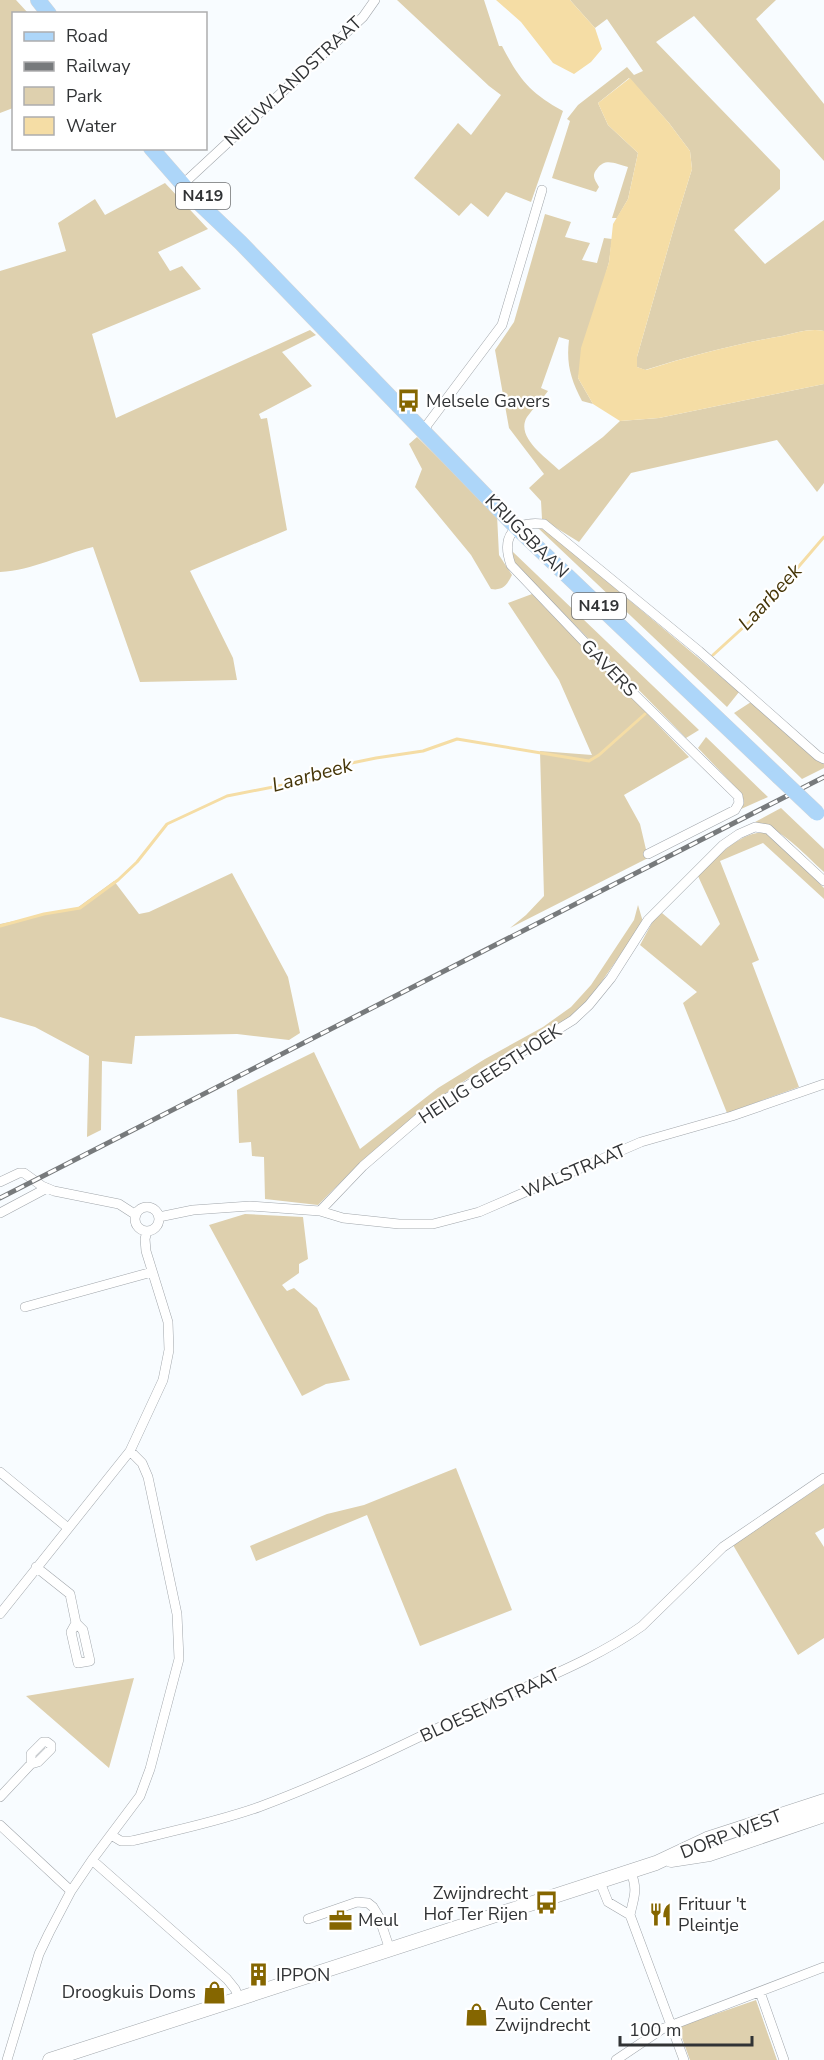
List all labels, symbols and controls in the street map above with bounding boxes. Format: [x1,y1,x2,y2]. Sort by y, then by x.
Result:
street label: NIEUWLANDSTRAAT [219,11,367,151]
legend [12,12,207,150]
text: Road [66,24,108,48]
text: Railway [66,54,131,78]
text: Park [66,84,103,108]
text: Water [66,114,117,138]
road number: N419 [176,183,230,209]
bus stop icon: Melsele Gavers [395,388,421,414]
place label: Melsele Gavers [426,389,550,413]
street label: KRIJGSBAAN [480,489,574,583]
water label: Laarbeek [732,557,809,636]
road number: N419 [572,593,626,619]
street label: GAVERS [576,634,642,702]
water label: Laarbeek [269,751,356,799]
street label: HEILIG GEESTHOEK [414,1018,567,1129]
street label: WALSTRAAT [518,1138,630,1204]
street label: BLOESEMSTRAAT [416,1662,564,1748]
street label: DORP WEST [677,1804,785,1864]
place label: Zwijndrecht Hof Ter Rijen [423,1881,529,1926]
bus stop icon: Zwijndrecht Hof Ter Rijen [533,1890,559,1916]
place label: Frituur 't Pleintje [678,1892,747,1937]
restaurant icon: Frituur 't Pleintje [647,1901,673,1927]
office icon: Meul [327,1907,353,1933]
place label: Meul [358,1908,399,1932]
building icon: IPPON [245,1962,271,1988]
place label: IPPON [276,1963,330,1987]
shop icon: Droogkuis Doms [201,1979,227,2005]
place label: Droogkuis Doms [62,1980,196,2004]
place label: Auto Center Zwijndrecht [495,1992,593,2037]
shop icon: Auto Center Zwijndrecht [464,2001,490,2027]
scale bar [620,2009,752,2047]
text: 100 m [629,2018,681,2042]

